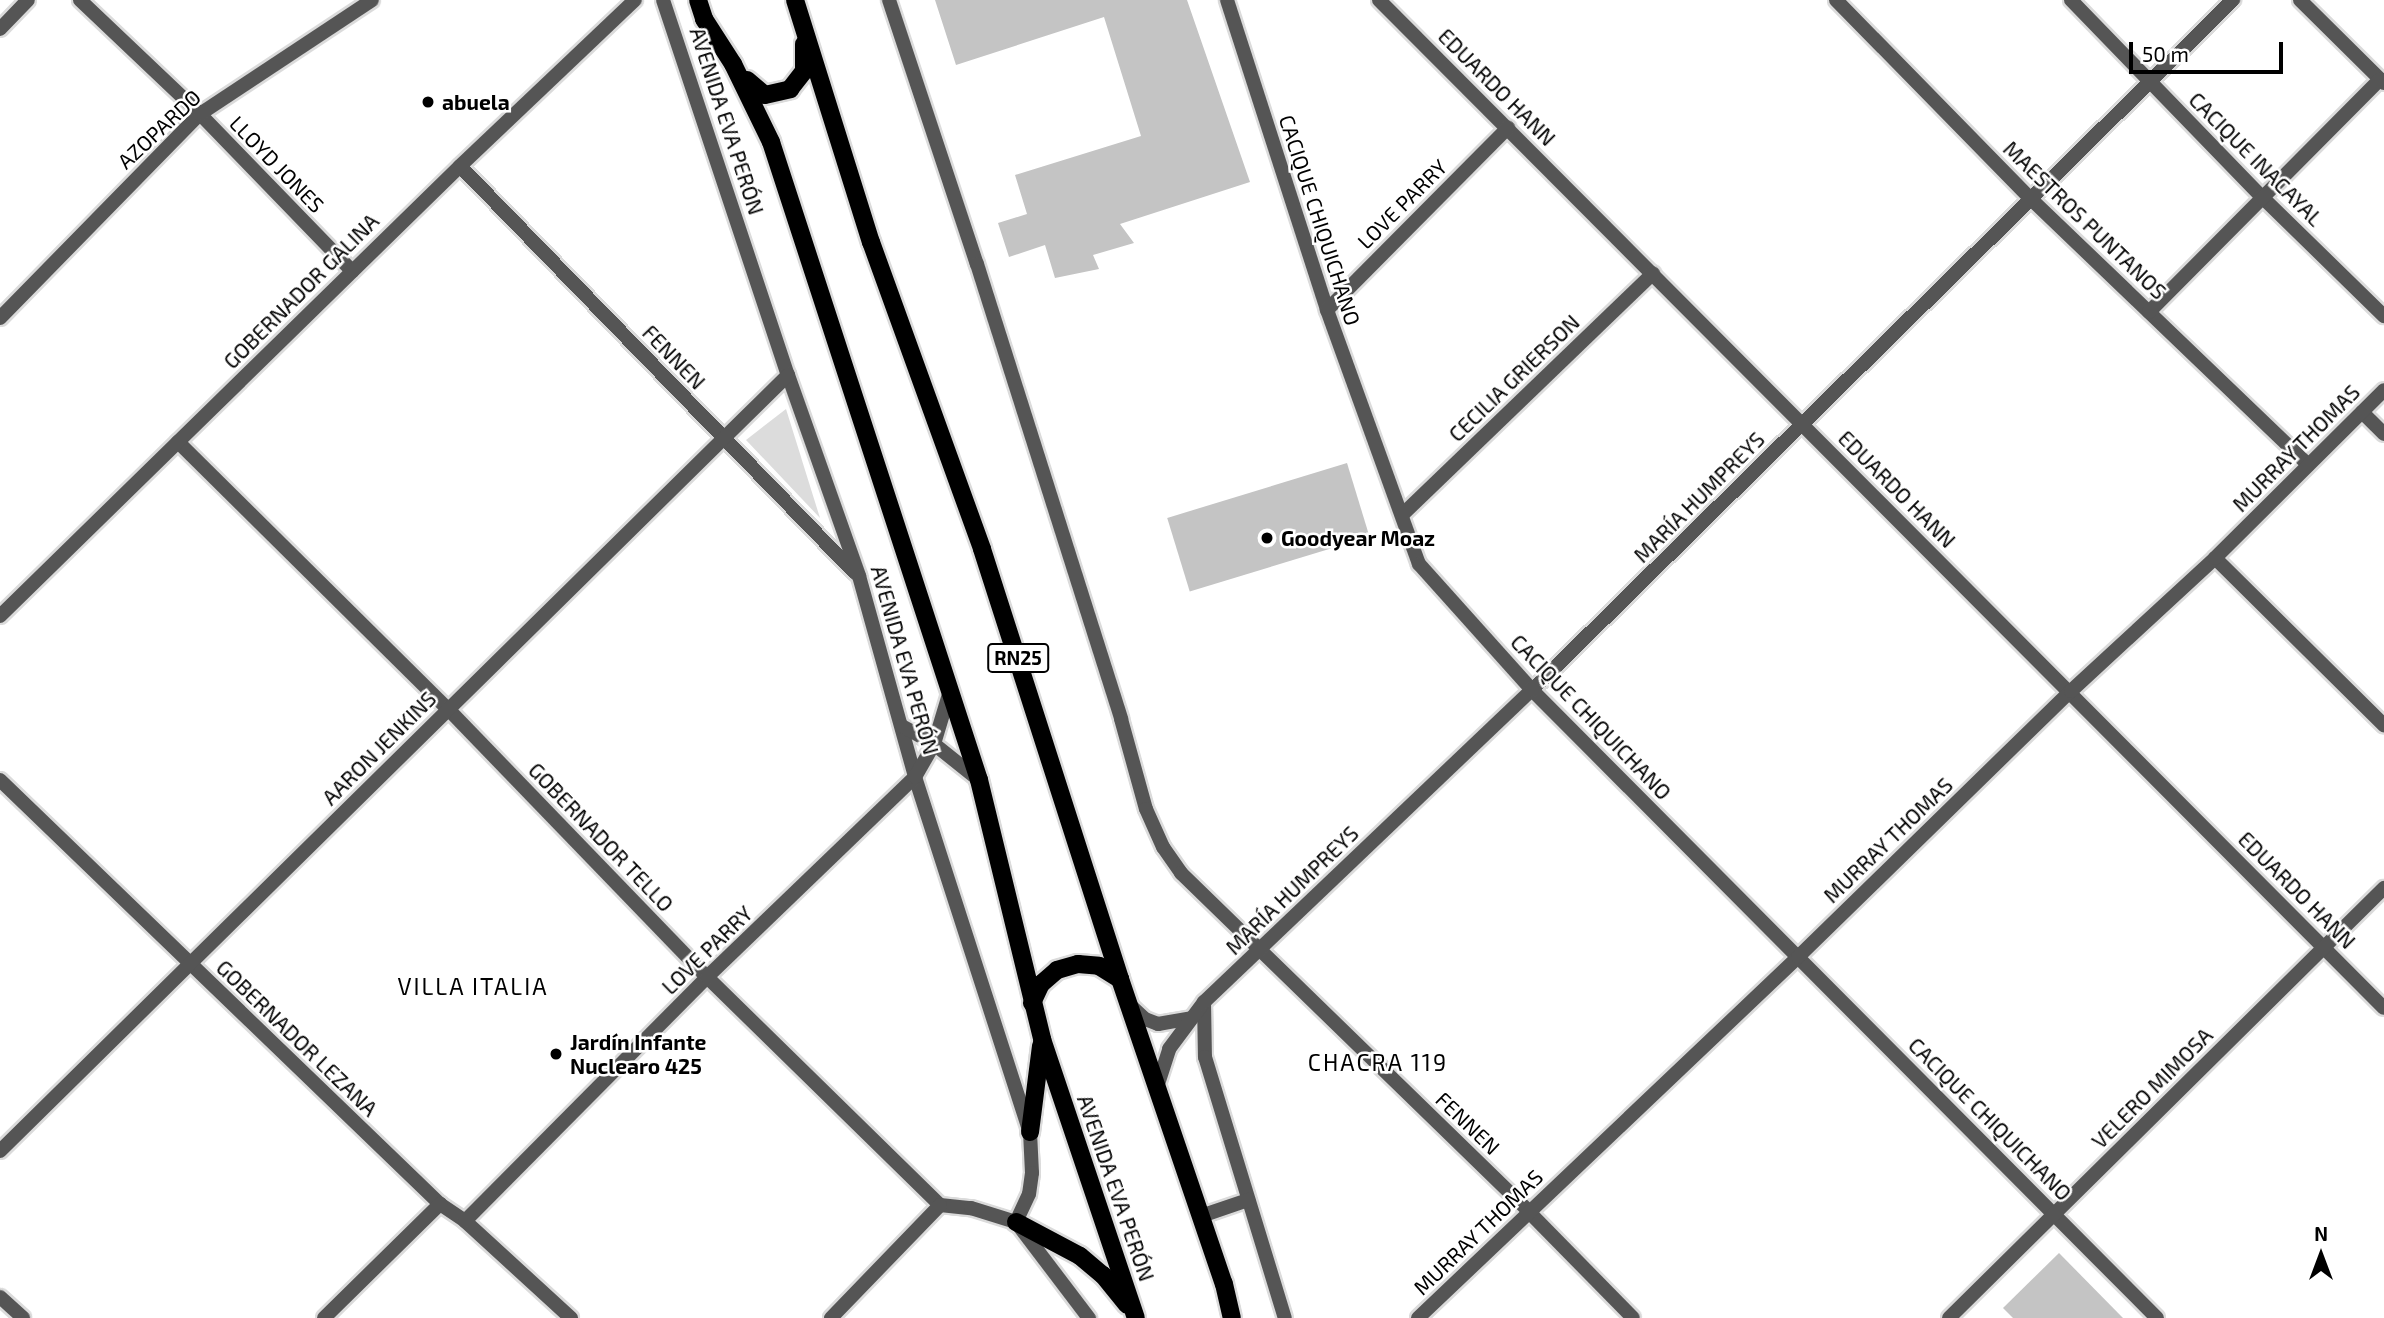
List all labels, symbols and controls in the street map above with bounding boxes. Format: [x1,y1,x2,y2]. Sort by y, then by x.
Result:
street label: EDUARDO HANN [1433,23,1561,151]
street label: AVENIDA EVA PERÓN [685,24,769,218]
scale bar [2132,28,2286,72]
text: 50 m [2142,41,2189,66]
street label: AZOPARDO [112,84,206,174]
street label: CACIQUE INACAYAL [2184,87,2328,231]
place label: abuela [442,89,510,115]
marker: abuela [420,94,436,110]
street label: LLOYD JONES [225,110,329,218]
street label: CACIQUE CHIQUICHANO [1274,112,1366,328]
street label: MAESTROS PUNTANOS [1998,136,2172,304]
street label: LOVE PARRY [1352,154,1452,254]
street label: GOBERNADOR GALINA [218,208,384,374]
street label: CECILIA GRIERSON [1443,309,1585,447]
street label: FENNEN [637,320,711,394]
street label: MURRAY THOMAS [2227,379,2365,517]
street label: EDUARDO HANN [1833,425,1961,553]
street label: MARÍA HUMPREYS [1628,426,1770,568]
place label: Goodyear Moaz [1281,525,1436,551]
marker: Goodyear Moaz [1259,530,1275,546]
street label: AVENIDA EVA PERÓN [866,562,944,758]
street label: CACIQUE CHIQUICHANO [1506,629,1676,805]
road number: RN25 [986,642,1050,674]
street label: AARON JENKINS [317,686,441,810]
street label: GOBERNADOR TELLO [523,757,679,917]
street label: MURRAY THOMAS [1818,772,1958,908]
street label: MARÍA HUMPREYS [1220,820,1364,960]
street label: EDUARDO HANN [2233,826,2361,954]
street label: LOVE PARRY [657,901,757,999]
street label: GOBERNADOR LEZANA [211,955,383,1121]
district label: VILLA ITALIA [399,972,547,1000]
street label: VELERO MIMOSA [2087,1023,2217,1153]
place label: Jardín Infante Nuclearo 425 [570,1029,706,1079]
street label: CACIQUE CHIQUICHANO [1903,1032,2077,1206]
marker: Jardín Infante Nuclearo 425 [548,1046,564,1062]
district label: CHACRA 119 [1309,1048,1447,1076]
street label: FENNEN [1431,1086,1505,1160]
street label: AVENIDA EVA PERÓN [1072,1091,1160,1285]
street label: MURRAY THOMAS [1408,1164,1548,1300]
north arrow [2286,1220,2356,1290]
text: N [2314,1222,2328,1245]

